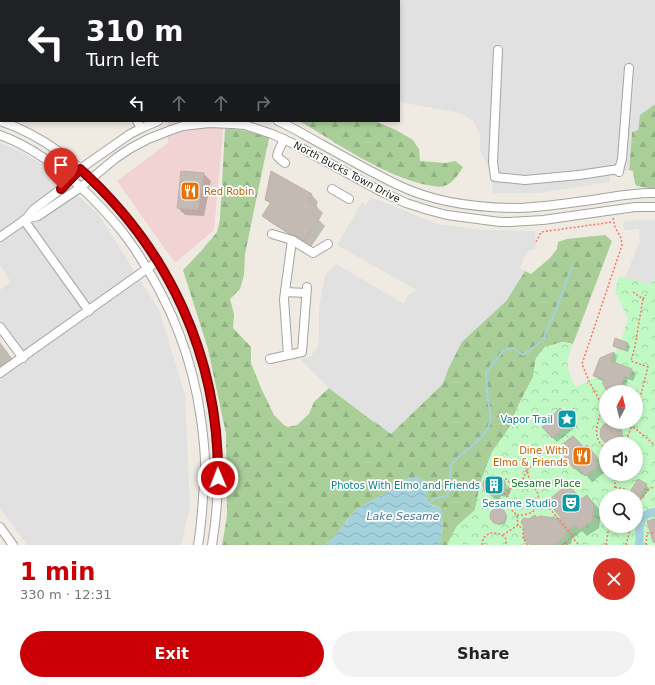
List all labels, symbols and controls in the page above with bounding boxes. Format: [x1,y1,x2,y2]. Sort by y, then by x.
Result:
text: 310 m [86,15,183,48]
icon: left [20,16,72,68]
text: Turn left [86,49,159,70]
icon: left [126,92,148,114]
icon: ahead [168,92,190,114]
icon: ahead [210,92,232,114]
icon: right [252,92,274,114]
street label: North Bucks Town Drive [292,139,402,205]
pin [44,148,78,189]
icon: arrive [50,154,72,176]
restaurant icon: Red Robin [179,180,201,202]
place label: Red Robin [204,186,254,197]
north arrow [599,385,643,429]
map controls [599,385,643,533]
place icon: Vapor Trail [556,408,578,430]
place label: Vapor Trail [501,414,553,425]
button: sound [599,437,643,481]
place label: Dine With Elmo & Friends [493,445,568,468]
restaurant icon: Dine With Elmo & Friends [571,445,593,467]
position arrow [197,457,239,499]
building icon: Photos With Elmo and Friends [483,474,505,496]
park label: Sesame Place [511,478,581,489]
place label: Photos With Elmo and Friends [331,480,480,491]
button: search [599,489,643,533]
theatre icon: Sesame Studio [560,492,582,514]
place label: Sesame Studio [482,498,557,509]
water label: Lake Sesame [366,510,440,523]
text: 1 min [20,558,95,586]
button: close [593,558,635,600]
text: 330 m · 12:31 [20,587,111,602]
button: Exit [20,631,324,677]
button: Share [332,631,635,677]

